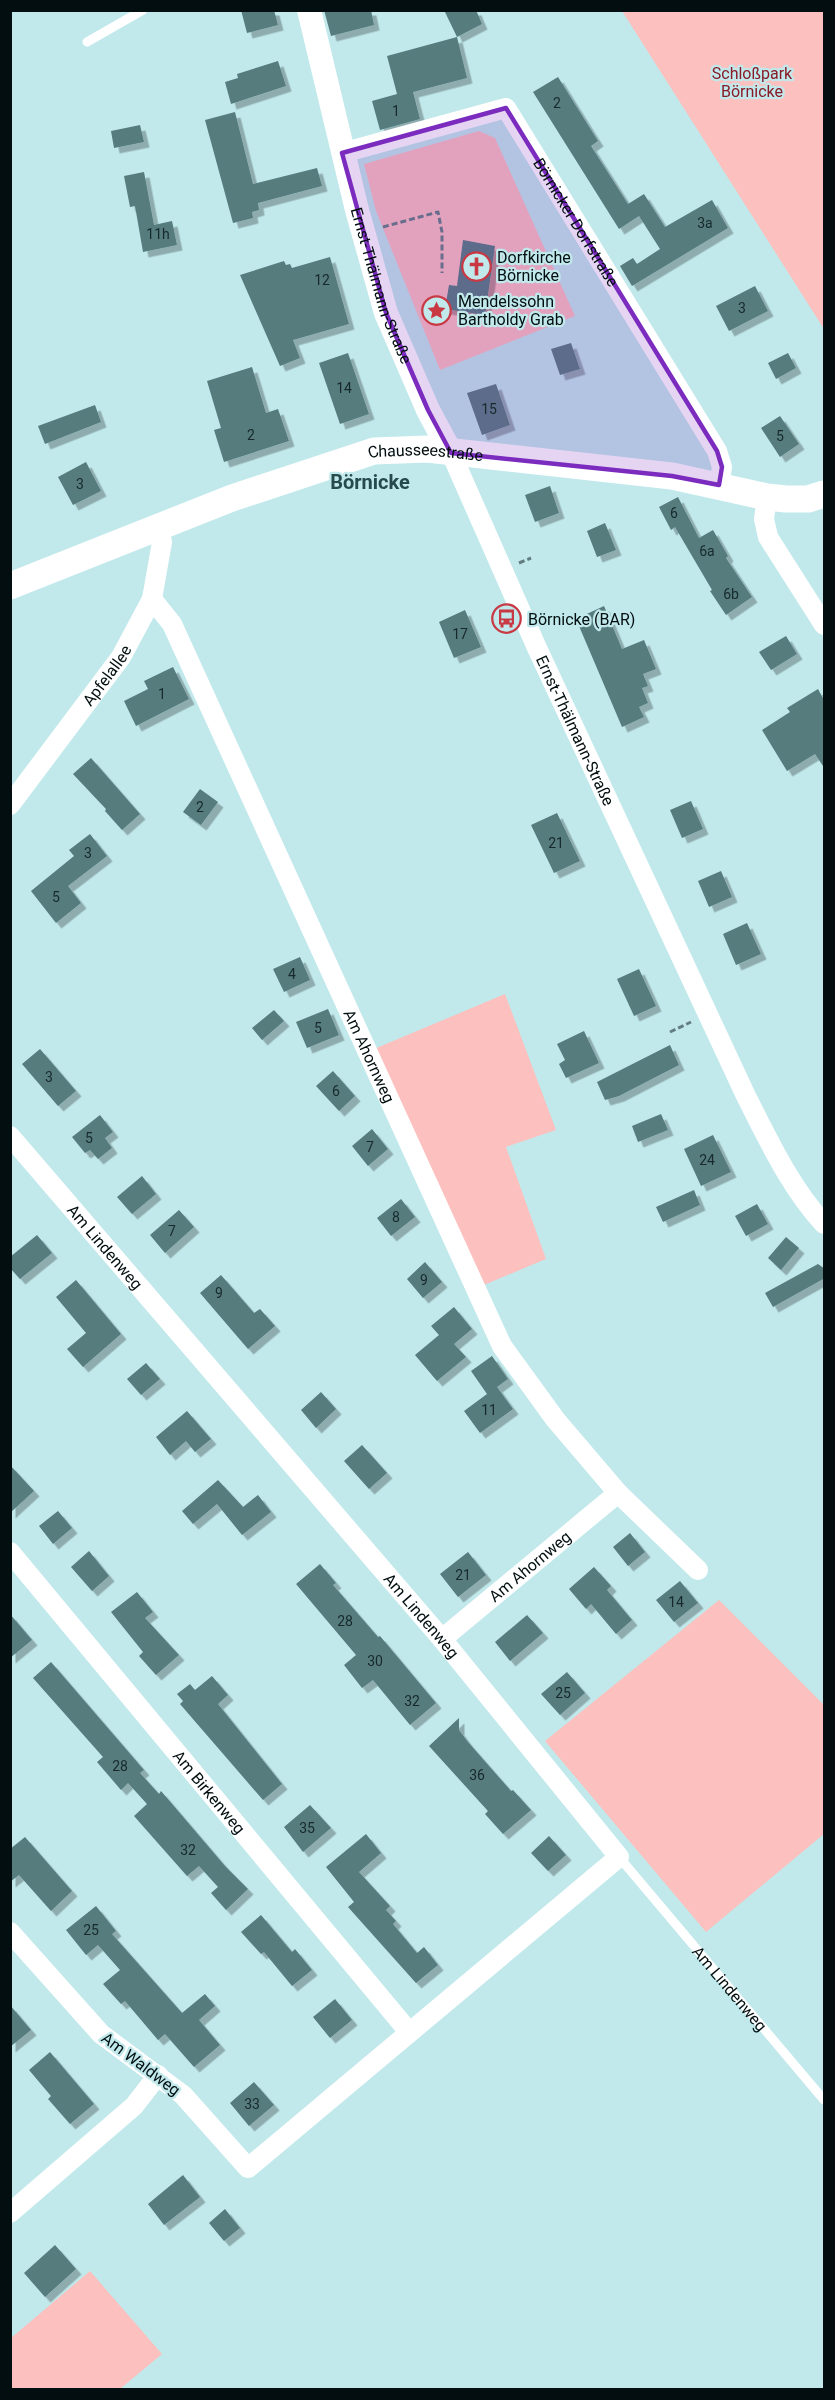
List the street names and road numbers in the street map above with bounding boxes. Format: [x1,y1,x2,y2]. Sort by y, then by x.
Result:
street label: Börnicker Dorfstraße [529,154,623,290]
street label: Ernst-Thälmann-Straße [347,205,416,366]
street label: Chausseestraße [365,439,484,465]
street label: Apfelallee [78,642,135,709]
street label: Ernst-Thälmann-Straße [532,652,619,809]
street label: Am Ahornweg [340,1006,399,1106]
street label: Am Lindenweg [63,1200,147,1293]
street label: Am Ahornweg [485,1527,575,1606]
street label: Am Lindenweg [380,1569,463,1662]
street label: Am Birkenweg [169,1746,250,1837]
street label: Am Lindenweg [689,1942,771,2035]
street label: Am Waldweg [98,2028,184,2100]

